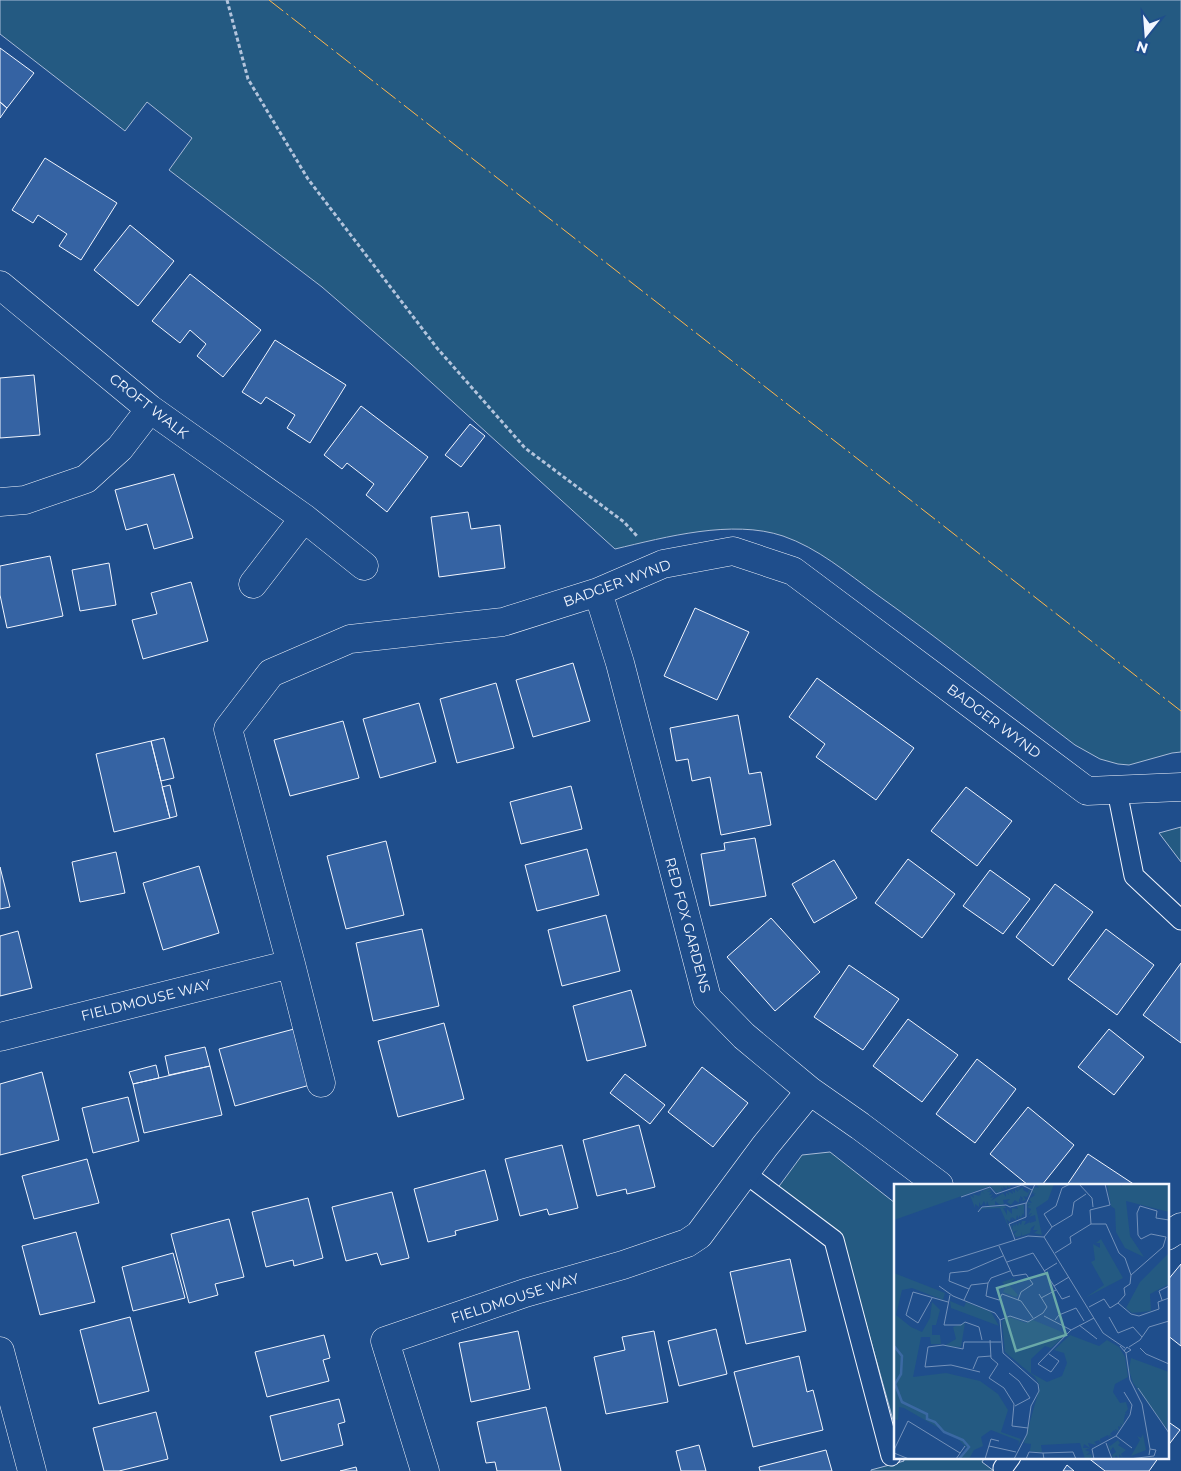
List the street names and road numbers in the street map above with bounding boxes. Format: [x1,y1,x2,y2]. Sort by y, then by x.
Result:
street label: CROFT WALK [106,369,192,443]
street label: BADGER WYND [561,555,673,611]
street label: BADGER WYND [943,680,1045,762]
street label: RED FOX GARDENS [661,855,715,995]
street label: FIELDMOUSE WAY [79,975,213,1025]
street label: FIELDMOUSE WAY [449,1269,581,1327]

